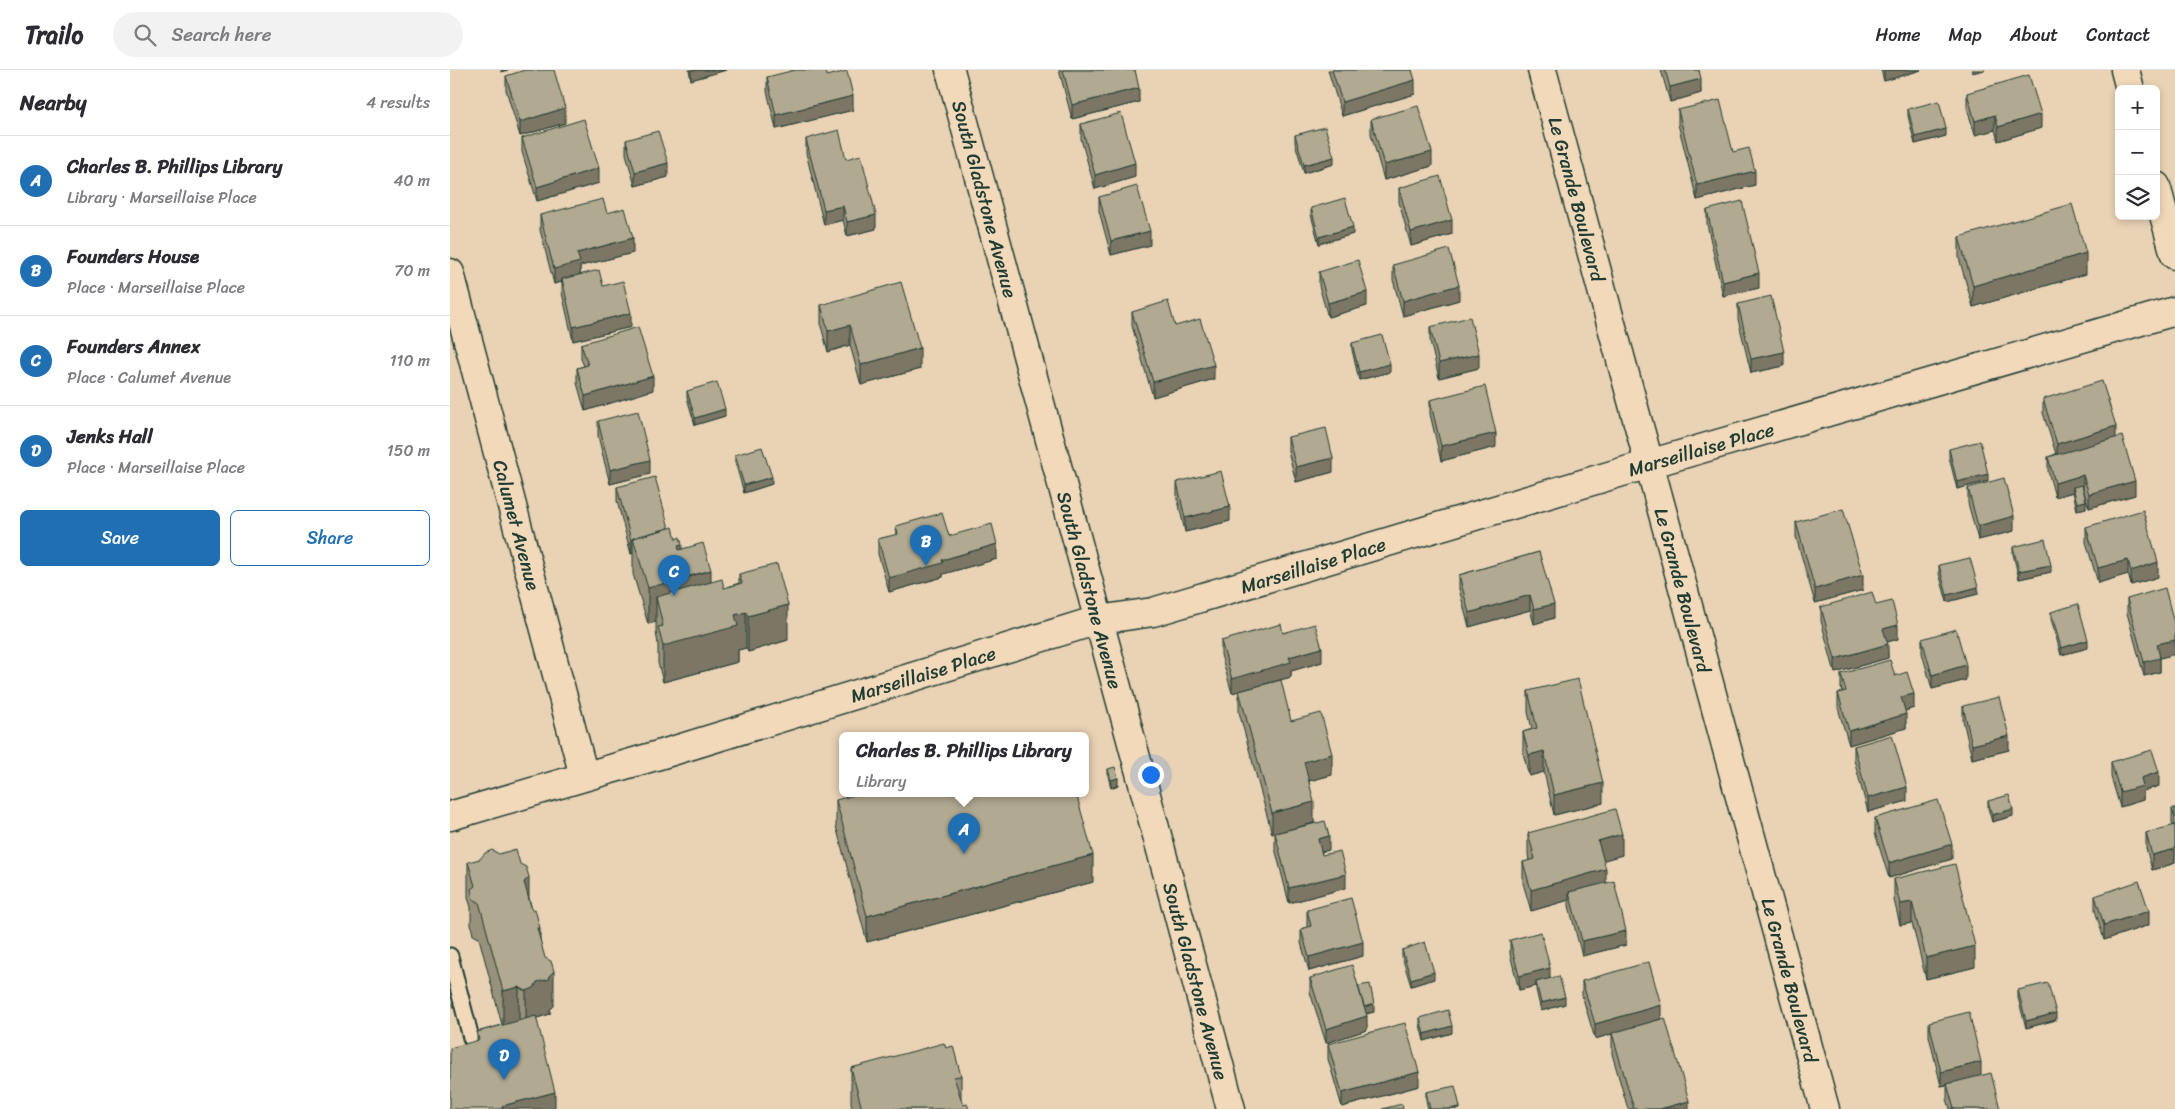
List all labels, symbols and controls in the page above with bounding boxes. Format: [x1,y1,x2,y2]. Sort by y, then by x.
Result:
search box [113,12,463,57]
text: Trailo [25,14,83,56]
text: Search here [171,18,272,51]
text: Home [1876,19,1921,51]
text: Map [1949,19,1982,51]
text: About [2010,19,2058,51]
text: Contact [2086,19,2150,51]
icon: search [131,21,159,49]
text: Nearby [20,84,86,122]
map controls [2115,85,2160,220]
button: + [2115,85,2160,130]
text: 4 results [366,88,430,117]
street label: South Gladstone Avenue [942,97,1027,302]
street label: Le Grande Boulevard [1539,113,1615,287]
button: − [2115,130,2160,175]
text: Charles B. Phillips Library [67,150,282,183]
text: A [31,166,41,195]
text: 40 m [393,166,430,195]
button: layers [2115,175,2160,220]
text: Library · Marseillaise Place [67,183,257,212]
text: Founders House [67,240,199,273]
text: B [31,256,41,285]
text: 70 m [394,256,430,285]
text: Place · Marseillaise Place [67,273,245,302]
text: Founders Annex [67,330,201,363]
text: C [31,346,41,375]
text: 110 m [390,346,430,375]
text: Place · Calumet Avenue [67,363,231,392]
street label: Marseillaise Place [1624,413,1778,486]
text: Jenks Hall [67,420,153,453]
text: D [31,436,41,465]
text: 150 m [387,436,430,465]
text: Place · Marseillaise Place [67,453,245,482]
street label: Calumet Avenue [483,456,550,594]
street label: South Gladstone Avenue [1047,488,1132,693]
street label: Le Grande Boulevard [1645,504,1721,678]
button: Save [20,510,220,566]
button: Share [230,510,430,566]
pin: B [910,525,942,566]
street label: Marseillaise Place [1236,528,1390,603]
pin: C [658,555,690,596]
street label: Marseillaise Place [846,637,1000,712]
popup [839,732,1089,797]
text: Charles B. Phillips Library [856,734,1072,767]
your location [1138,762,1164,788]
text: Library [856,767,906,796]
pin: A [948,813,980,854]
street label: South Gladstone Avenue [1153,879,1238,1084]
street label: Le Grande Boulevard [1752,894,1828,1068]
pin: D [488,1039,520,1080]

